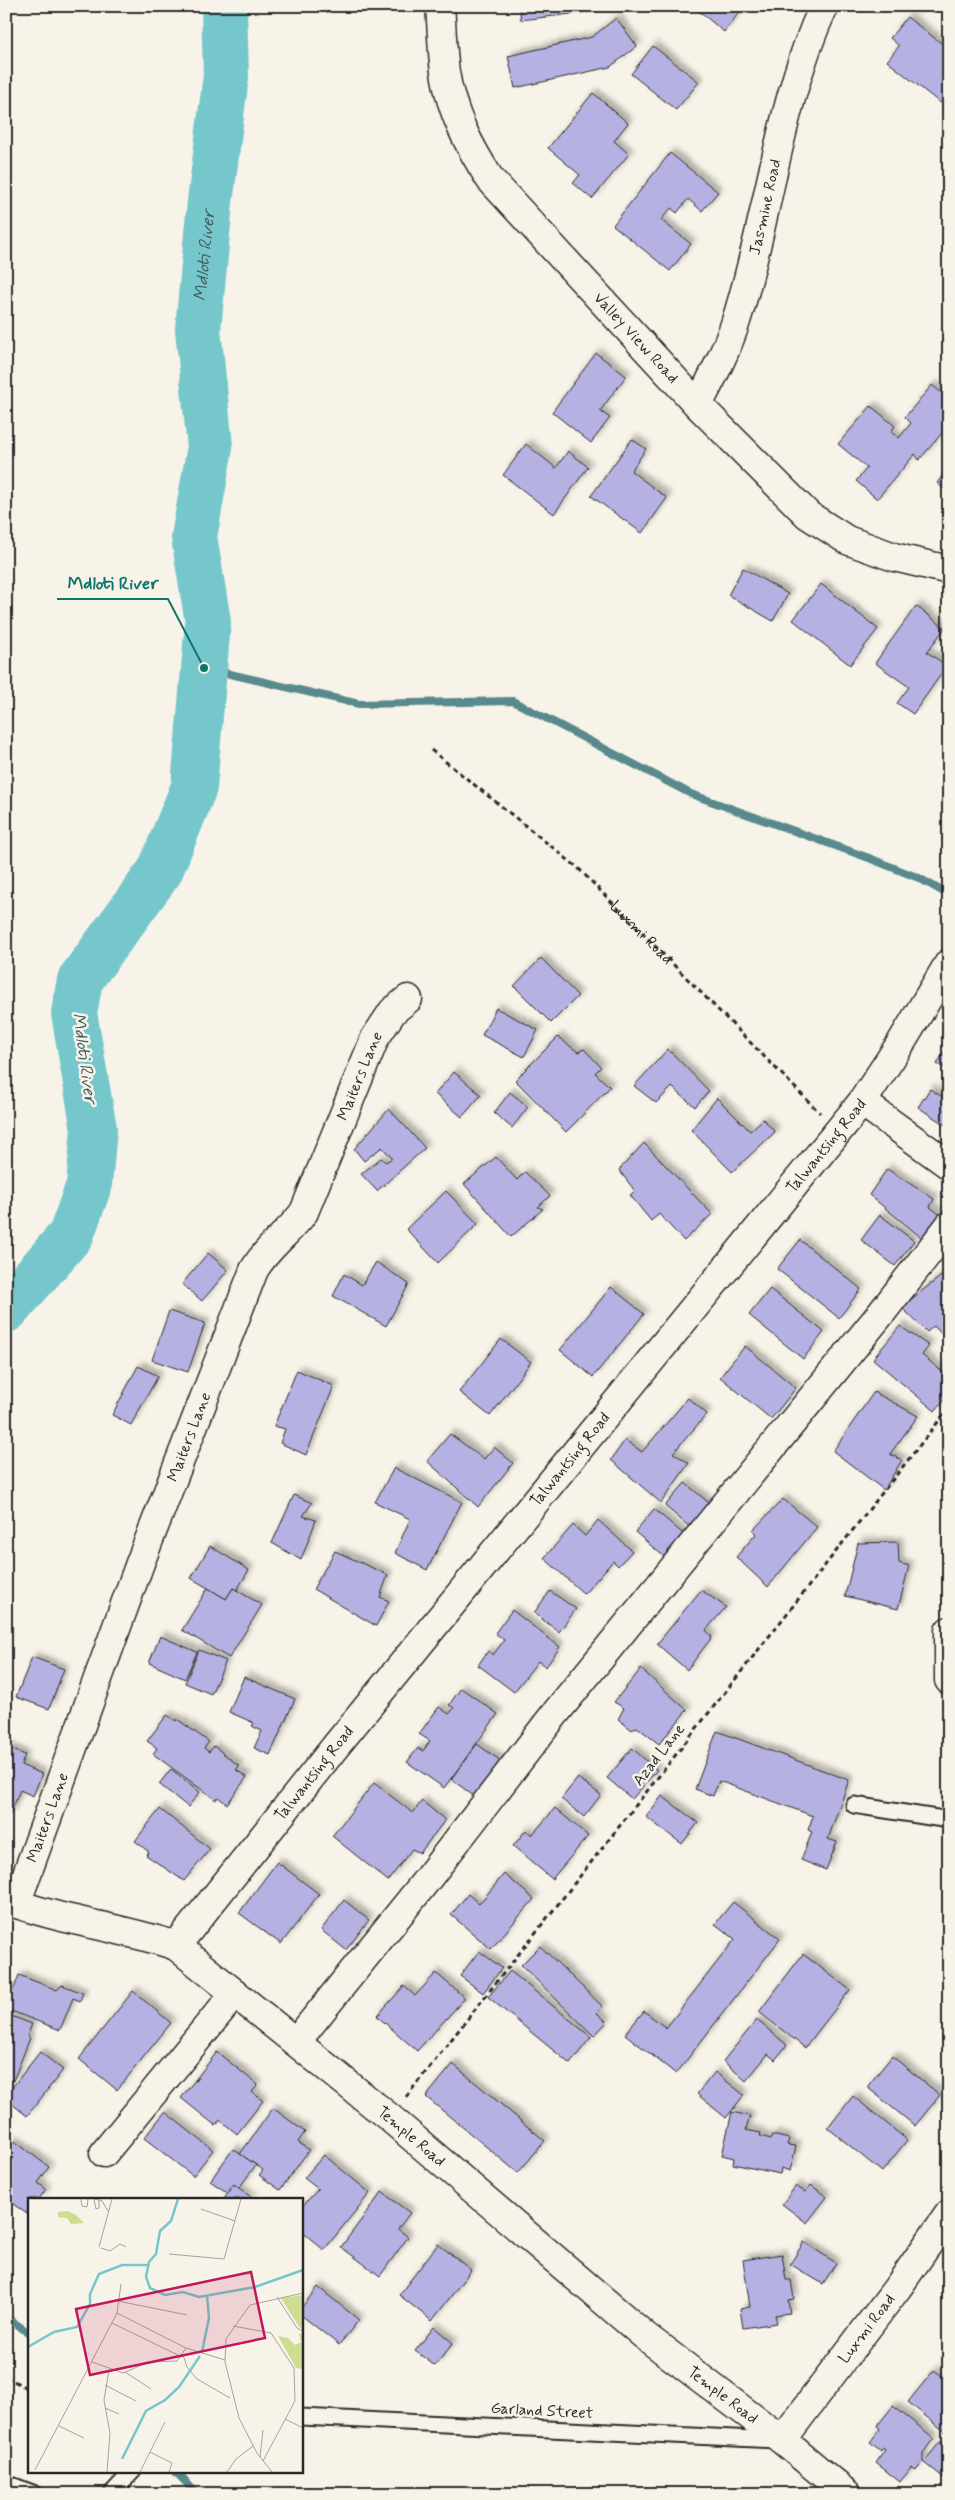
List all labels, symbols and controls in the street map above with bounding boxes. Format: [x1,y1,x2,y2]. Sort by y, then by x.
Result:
street label: Jasmine Road [744,157,786,257]
water label: Mdloti River [189,207,221,302]
street label: Valley View Road [589,288,683,388]
callout: Mdloti River [57,566,168,599]
text: Mdloti River [67,572,159,596]
street label: Luxmi Road [605,896,678,969]
water label: Mdloti River [66,1011,103,1107]
street label: Maiters Lane [332,1027,387,1124]
street label: Talwantsing Road [781,1094,871,1197]
street label: Maiters Lane [162,1389,216,1485]
street label: Talwantsing Road [525,1408,615,1511]
street label: Azad Lane [628,1719,690,1790]
street label: Talwantsing Road [270,1721,358,1825]
street label: Maiters Lane [21,1770,73,1865]
street label: Temple Road [373,2101,450,2171]
inset map [28,2198,302,2472]
street label: Luxmi Road [833,2289,900,2367]
street label: Temple Road [683,2362,762,2429]
street label: Garland Street [490,2398,594,2424]

